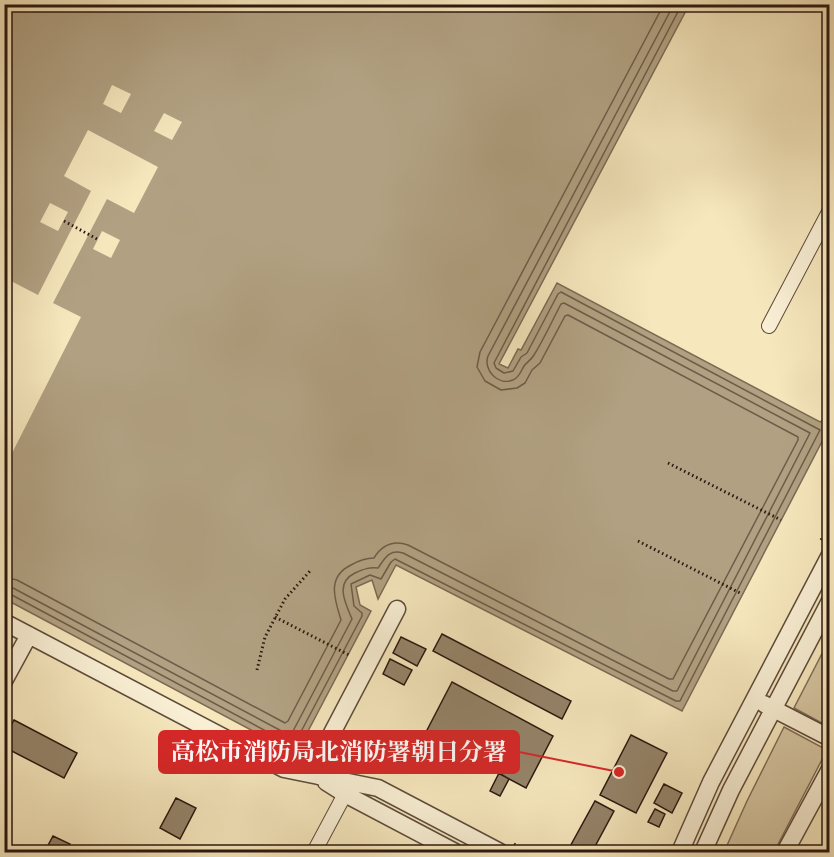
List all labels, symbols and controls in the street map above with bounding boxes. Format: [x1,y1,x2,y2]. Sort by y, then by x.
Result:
callout: 高松市消防局北消防署朝日分署 [159,731,519,773]
text: 高松市消防局北消防署朝日分署 [171,737,507,767]

